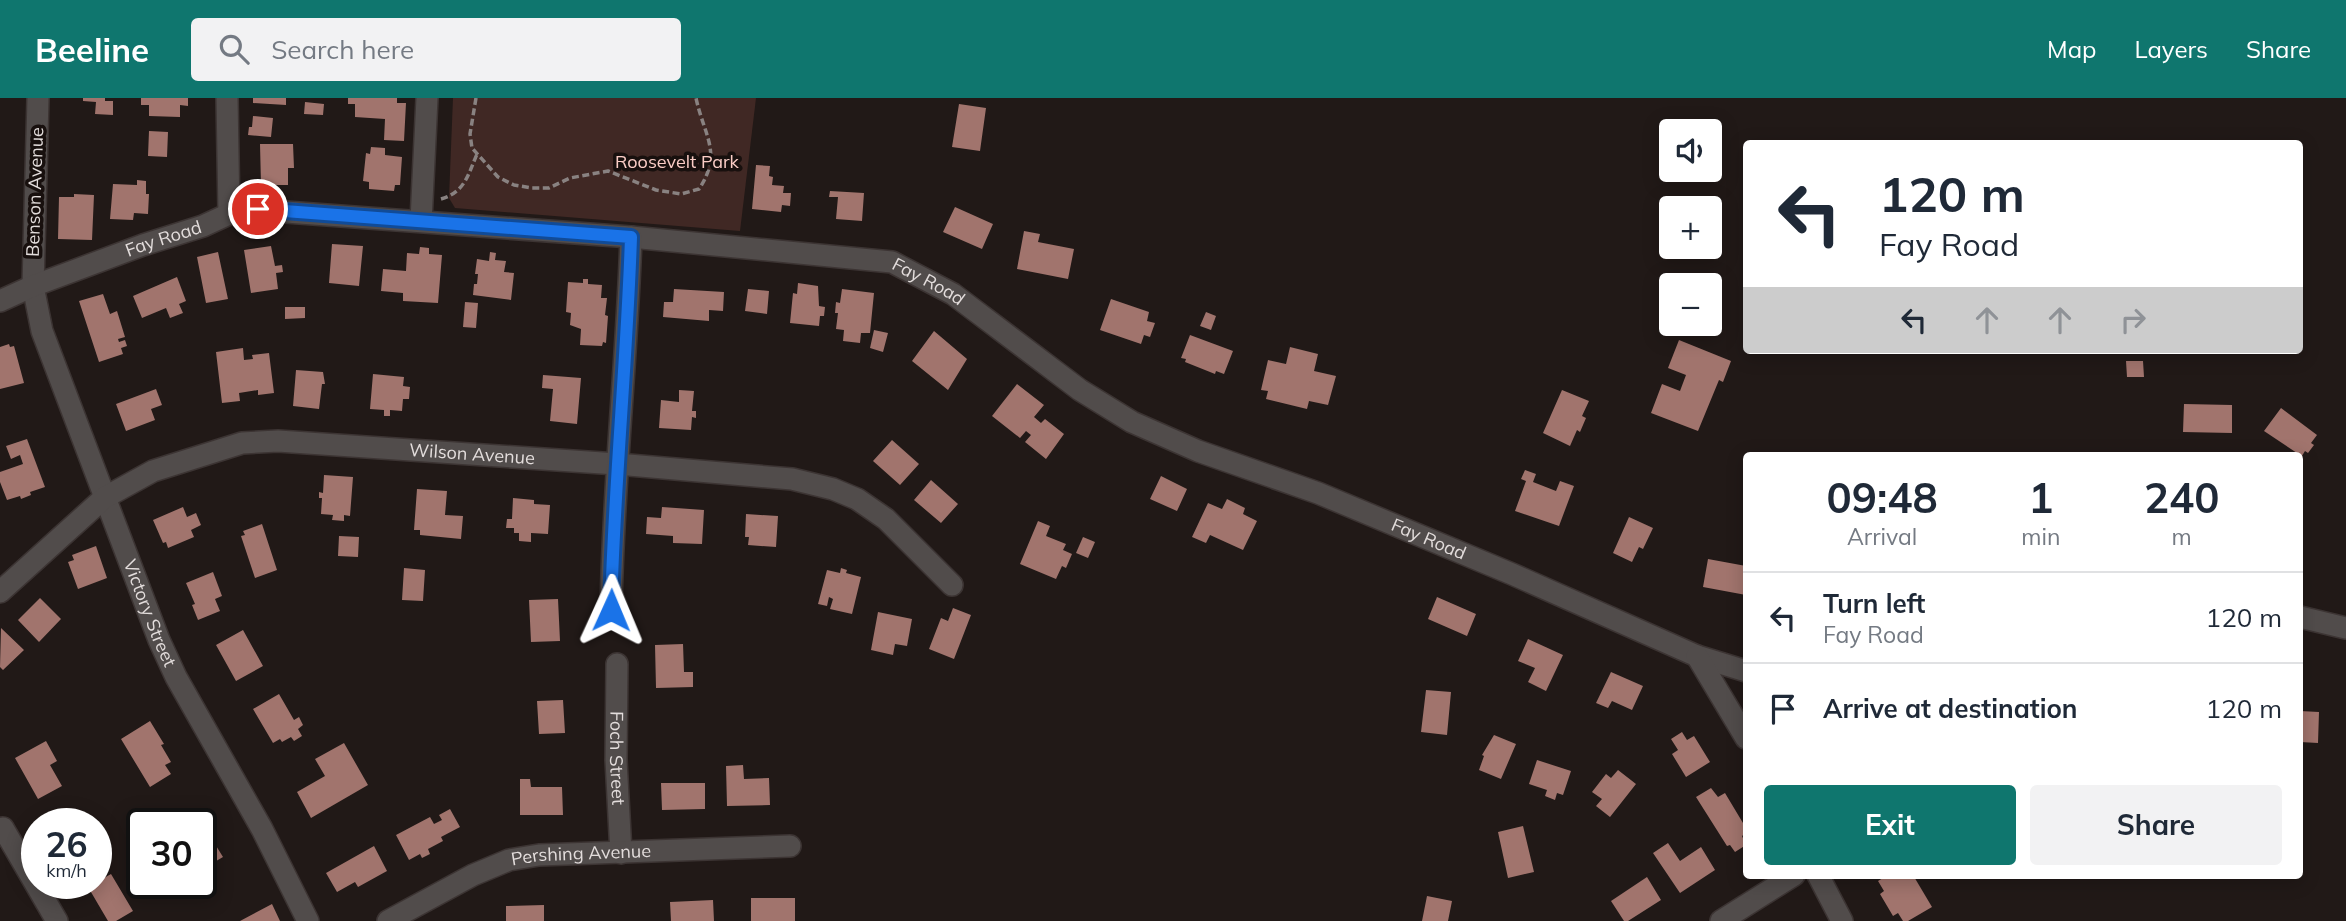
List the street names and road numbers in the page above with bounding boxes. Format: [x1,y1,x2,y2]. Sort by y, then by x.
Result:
street label: Benson Avenue [21,127,48,257]
street label: Fay Road [122,215,204,262]
street label: Fay Road [889,252,970,310]
street label: Wilson Avenue [409,438,536,469]
street label: Fay Road [1388,513,1470,565]
street label: Victory Street [119,556,182,670]
street label: Foch Street [605,711,630,806]
street label: Pershing Avenue [509,839,651,870]

